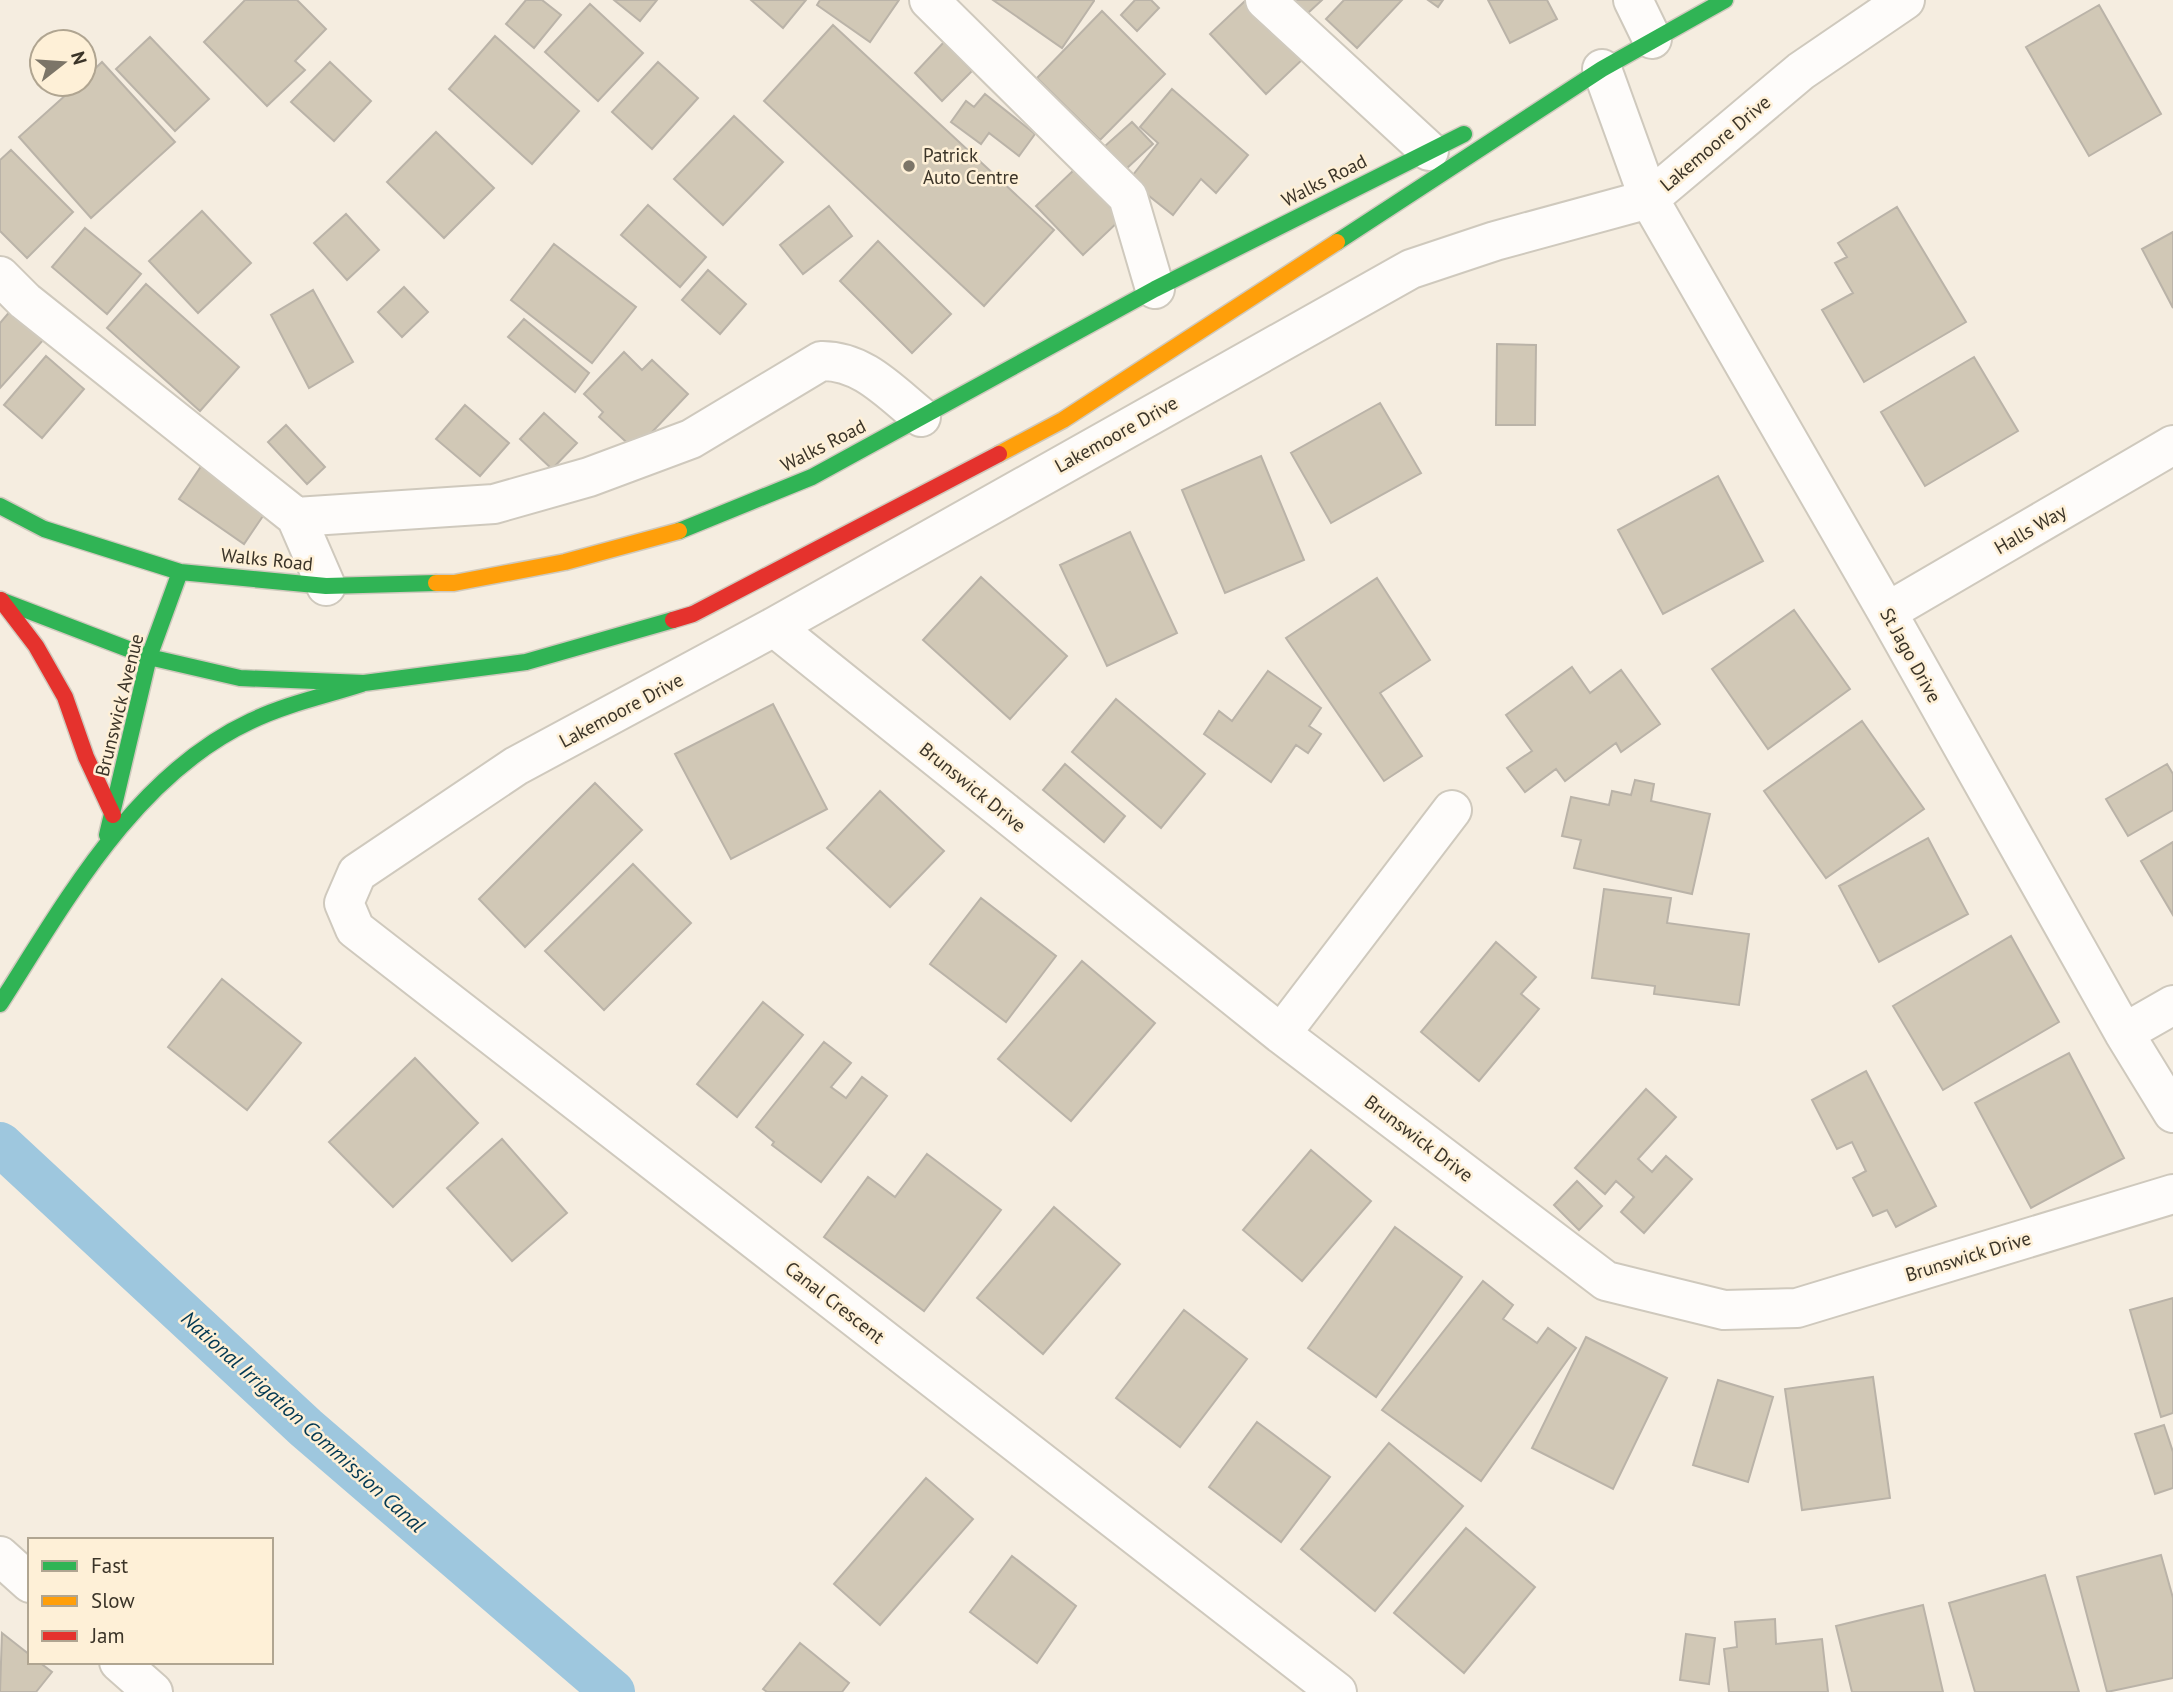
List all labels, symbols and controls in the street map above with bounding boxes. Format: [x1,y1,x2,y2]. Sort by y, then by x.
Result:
north arrow [28,28,98,98]
text: N [66,49,93,68]
street label: Lakemoore Drive [1655,90,1775,196]
place label: Patrick Auto Centre [923,143,1019,189]
street label: Walks Road [1277,148,1371,212]
marker: Patrick Auto Centre [901,158,917,174]
street label: Lakemoore Drive [1050,390,1182,478]
street label: Walks Road [776,413,870,477]
street label: Halls Way [1990,499,2070,559]
street label: Walks Road [220,542,314,576]
street label: St Jago Drive [1875,603,1947,707]
street label: Brunswick Avenue [90,631,148,779]
street label: Lakemoore Drive [555,667,687,753]
street label: Brunswick Drive [915,737,1031,837]
street label: Brunswick Drive [1360,1089,1478,1187]
street label: Brunswick Drive [1902,1226,2034,1286]
street label: Canal Crescent [780,1256,890,1349]
water label: National Irrigation Commission Canal [176,1305,431,1539]
legend [28,1538,273,1664]
text: Fast [91,1552,128,1579]
text: Slow [91,1587,135,1614]
text: Jam [90,1622,125,1649]

